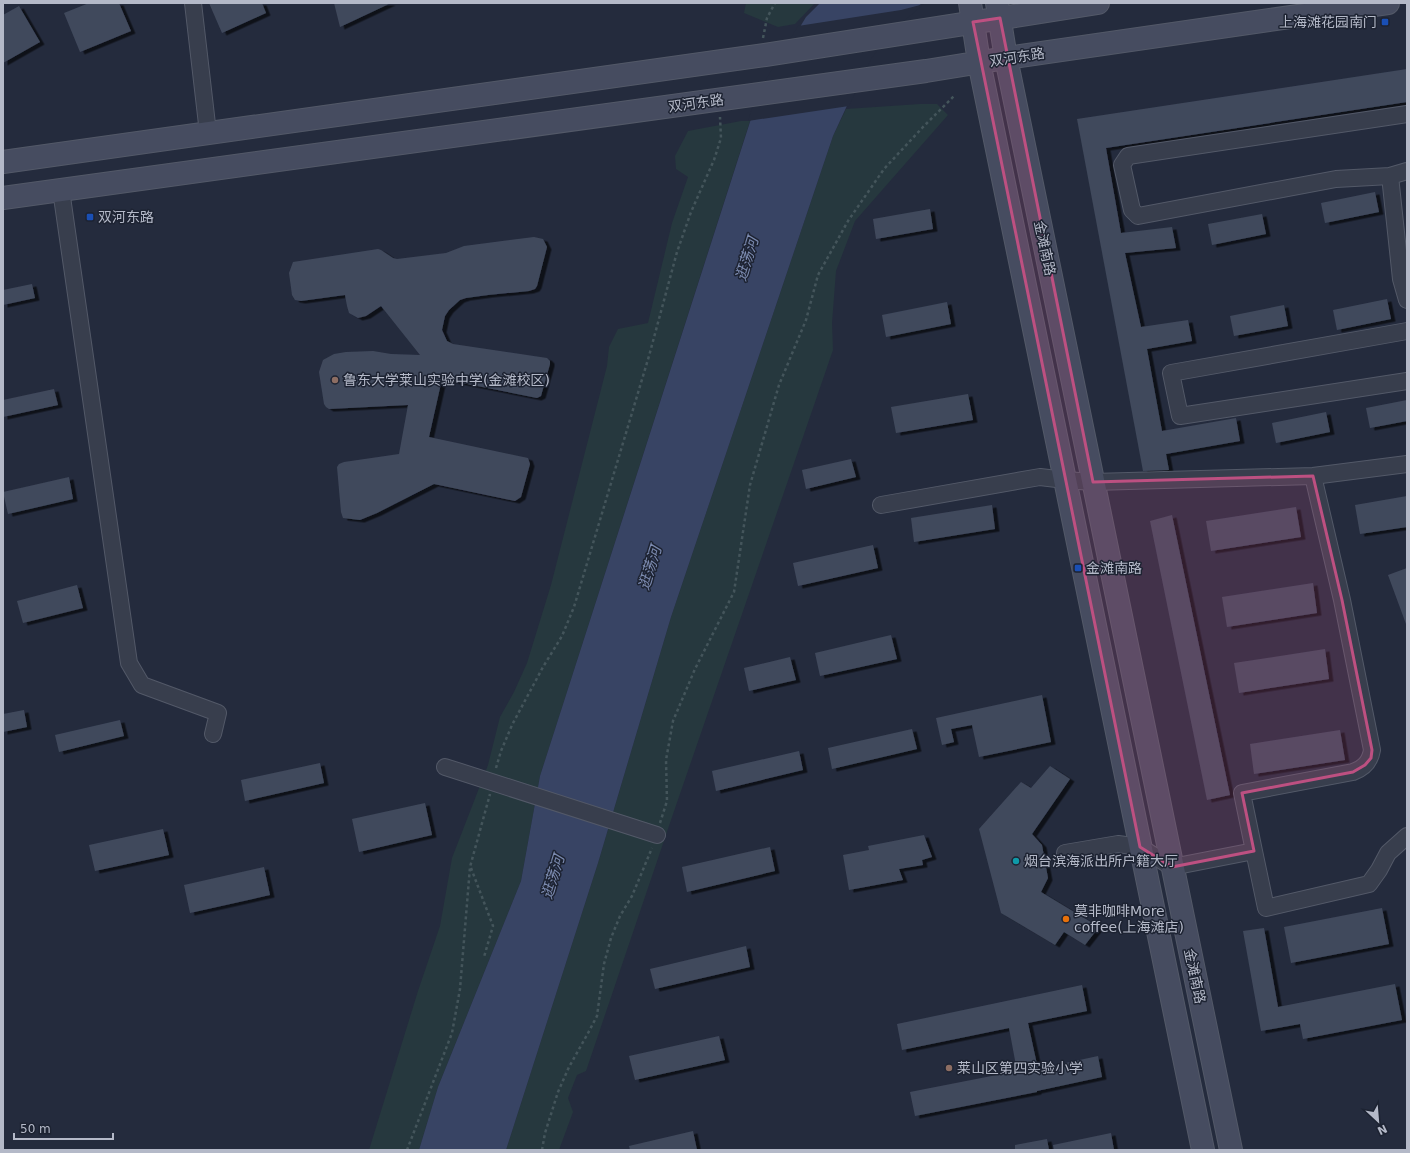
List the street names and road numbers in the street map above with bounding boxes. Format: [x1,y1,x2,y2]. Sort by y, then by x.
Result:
street label: 双河东路 [988,45,1046,69]
street label: 双河东路 [667,91,725,115]
street label: 金滩南路 [1031,219,1059,277]
street label: 金滩南路 [1181,947,1209,1005]

